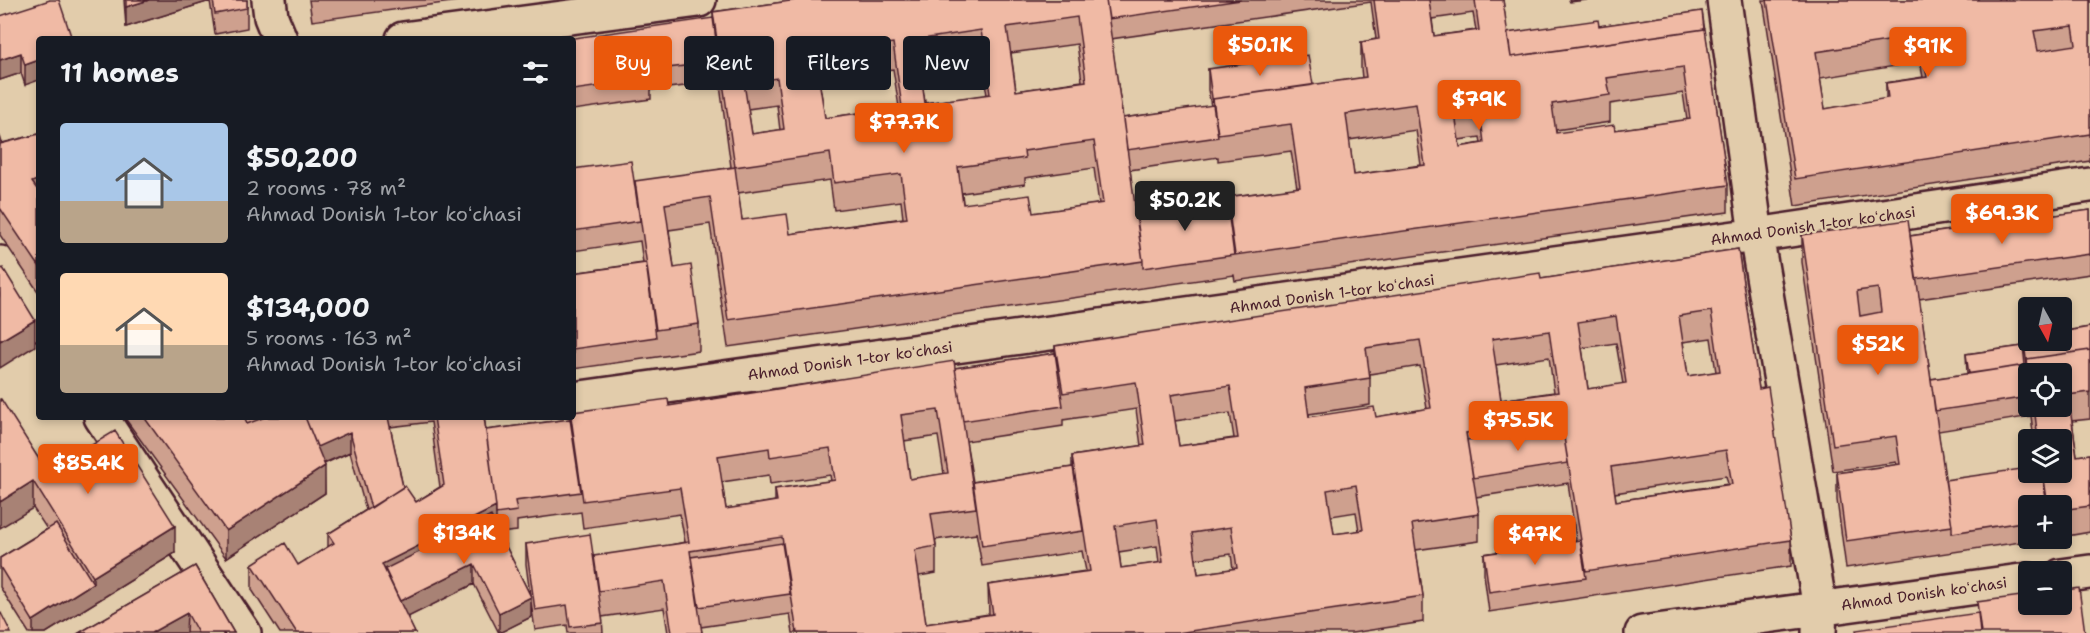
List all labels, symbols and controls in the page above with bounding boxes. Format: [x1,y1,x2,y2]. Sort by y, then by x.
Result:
pin: $50.1K [1211,26,1309,77]
pin: $91K [1892,27,1964,78]
text: $50.1K [1227,32,1293,58]
text: $91K [1903,33,1953,59]
chip: Buy [594,36,672,90]
chip: Rent [684,36,774,90]
chip: Filters [786,36,891,90]
chip: New [903,36,990,90]
text: 11 homes [60,55,179,90]
icon: filters [519,56,552,89]
pin: $79K [1443,80,1515,131]
text: $79K [1452,86,1506,112]
pin: $77.7K [855,103,953,154]
text: $77.7K [869,109,939,135]
text: $50,200 [246,140,358,175]
icon: home [108,147,180,219]
text: 2 rooms · 78 m² [246,175,406,201]
pin: $50.2K [1136,181,1234,232]
text: $50.2K [1149,187,1221,213]
pin: $69.3K [1953,194,2051,245]
text: $69.3K [1965,200,2039,226]
text: Ahmad Donish 1-tor koʻchasi [246,201,522,227]
street label: Ahmad Donish 1-tor koʻchasi [1709,202,1917,250]
street label: Ahmad Donish 1-tor koʻchasi [1228,270,1436,318]
text: $134,000 [246,290,370,325]
icon: home [108,297,180,369]
north arrow [2018,297,2072,351]
map controls [2018,297,2072,615]
text: 5 rooms · 163 m² [246,325,412,351]
pin: $52K [1842,325,1914,376]
text: $52K [1851,331,1905,357]
street label: Ahmad Donish 1-tor koʻchasi [746,337,954,385]
text: Ahmad Donish 1-tor koʻchasi [246,351,522,377]
button: locate [2018,363,2072,417]
pin: $75.5K [1469,401,1567,452]
text: $75.5K [1483,407,1553,433]
button: layers [2018,429,2072,483]
pin: $85.4K [39,444,137,495]
text: $85.4K [52,450,124,476]
button: + [2018,495,2072,549]
pin: $134K [422,514,506,565]
pin: $47K [1499,515,1571,566]
text: $134K [432,520,496,546]
text: $47K [1508,521,1562,547]
button: − [2018,561,2072,615]
street label: Ahmad Donish koʻchasi [1840,572,2008,616]

